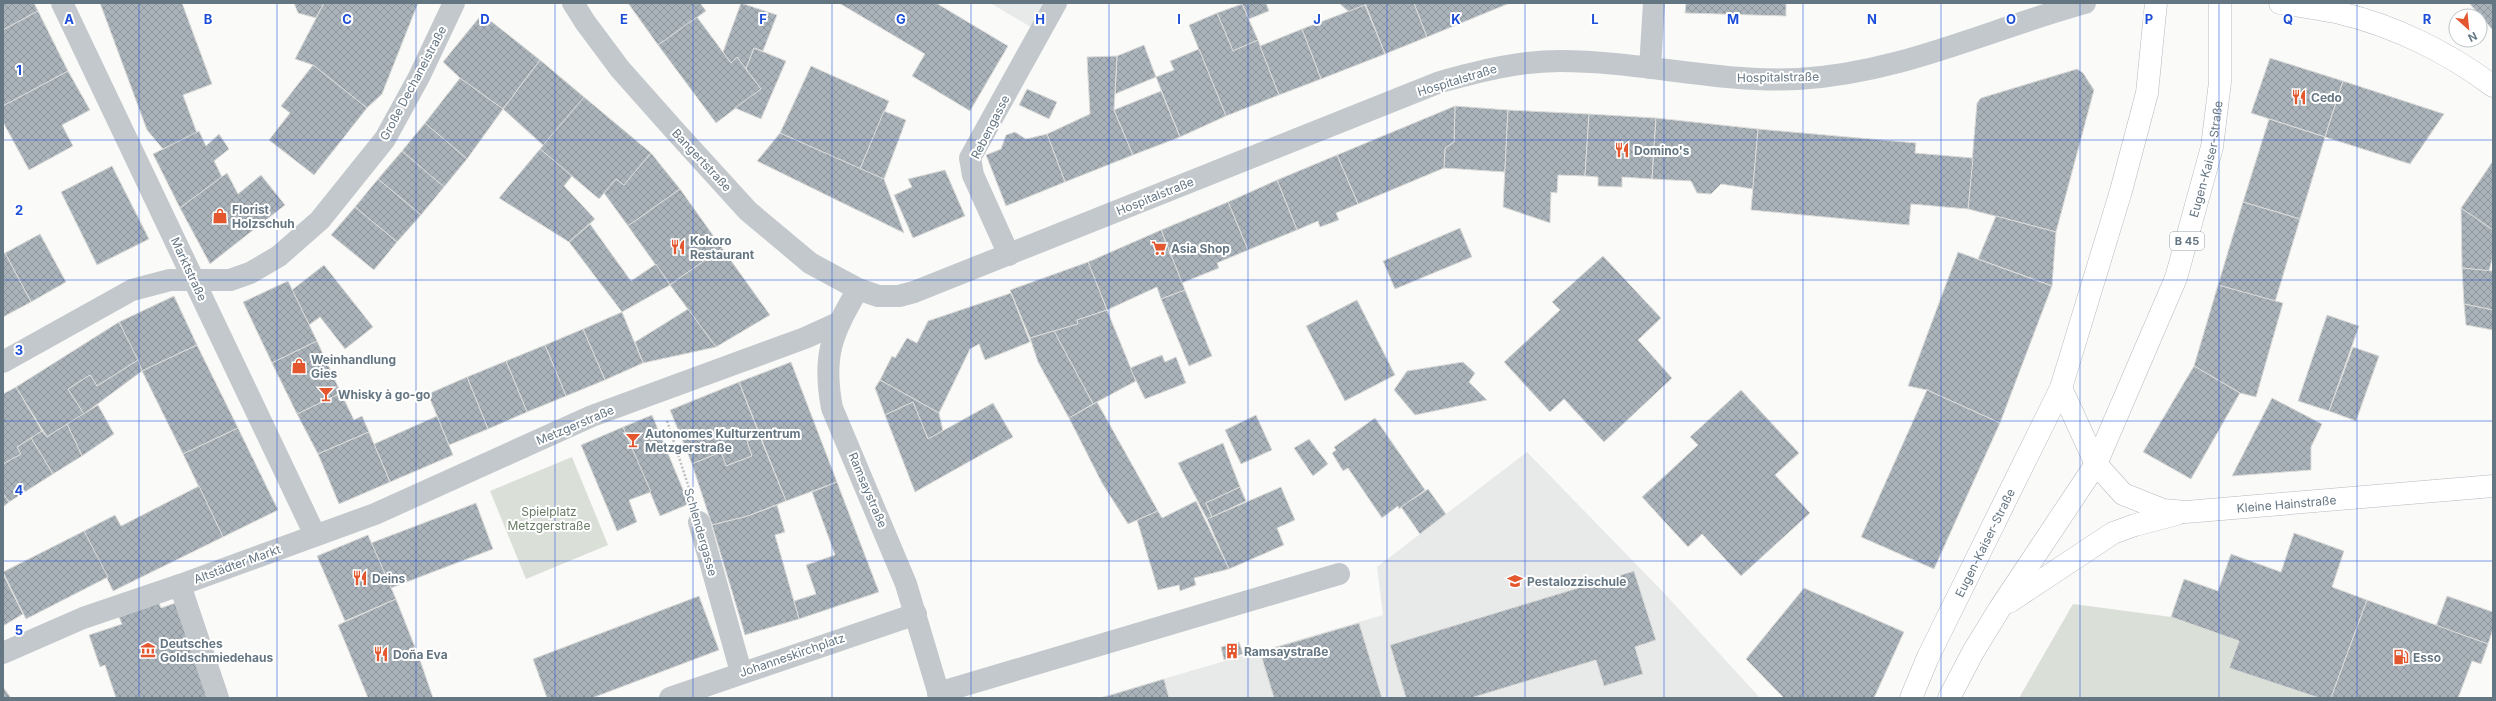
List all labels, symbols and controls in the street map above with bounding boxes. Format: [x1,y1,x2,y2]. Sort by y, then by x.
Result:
north arrow [2448,8,2488,48]
text: A [64,11,74,27]
text: B [204,11,213,27]
text: C [342,11,352,27]
text: D [480,11,490,27]
text: E [620,11,628,27]
text: F [759,11,767,27]
text: G [896,11,906,27]
text: H [1035,11,1045,27]
text: I [1177,11,1181,27]
text: J [1313,11,1321,27]
text: K [1451,11,1461,27]
text: L [1591,11,1599,27]
text: M [1727,11,1739,27]
text: N [1867,11,1877,27]
text: O [2006,11,2016,27]
text: P [2145,11,2153,27]
text: Q [2283,11,2293,27]
text: R [2423,11,2432,27]
street label: Große Dechaneistraße [376,23,450,143]
text: N [2466,29,2479,45]
street label: Hospitalstraße [1415,61,1499,99]
text: 1 [16,62,22,78]
street label: Hospitalstraße [1737,69,1819,85]
restaurant icon: Cedo [2290,88,2308,106]
place label: Cedo [2311,90,2342,105]
street label: Rebengasse [967,93,1013,161]
street label: Eugen-Kaiser-Straße [2186,100,2225,219]
street label: Bangertstraße [669,125,735,195]
restaurant icon: Domino's [1613,141,1631,159]
place label: Domino's [1634,143,1690,158]
street label: Hospitalstraße [1114,174,1196,218]
text: 2 [15,202,23,218]
place label: Florist Holzschuh [232,202,295,231]
shop icon: Florist Holzschuh [211,207,229,225]
road number: B 45 [2170,232,2204,250]
place label: Kokoro Restaurant [690,233,755,262]
street label: Marktstraße [168,235,210,303]
restaurant icon: Kokoro Restaurant [669,238,687,256]
supermarket icon: Asia Shop [1150,239,1168,257]
place label: Asia Shop [1171,241,1230,256]
text: 3 [15,342,23,358]
place label: Weinhandlung Gies [311,352,396,381]
shop icon: Weinhandlung Gies [290,357,308,375]
bar icon: Whisky à go-go [317,385,335,403]
place label: Whisky à go-go [338,387,430,402]
street label: Metzgerstraße [534,402,616,448]
place label: Autonomes Kulturzentrum Metzgerstraße [645,426,800,455]
bar icon: Autonomes Kulturzentrum Metzgerstraße [624,431,642,449]
street label: Ramsaystraße [845,450,891,530]
text: 4 [15,482,24,498]
street label: Schlendergasse [681,486,721,578]
street label: Eugen-Kaiser-Straße [1951,486,2018,599]
street label: Kleine Hainstraße [2236,492,2337,515]
park label: Spielplatz Metzgerstraße [508,504,591,533]
street label: Altstädter Markt [192,541,283,587]
restaurant icon: Deins [351,569,369,587]
place label: Deins [372,571,406,586]
school or university icon: Pestalozzischule [1506,572,1524,590]
place label: Pestalozzischule [1527,574,1626,589]
text: 5 [15,622,23,638]
street label: Johanneskirchplatz [737,630,847,680]
place label: Deutsches Goldschmiedehaus [160,636,273,665]
museum icon: Deutsches Goldschmiedehaus [139,641,157,659]
building icon: Ramsaystraße [1223,642,1241,660]
place label: Ramsaystraße [1244,644,1328,659]
restaurant icon: Doña Eva [372,645,390,663]
place label: Doña Eva [393,647,448,662]
fuel station icon: Esso [2392,648,2410,666]
place label: Esso [2413,650,2441,665]

